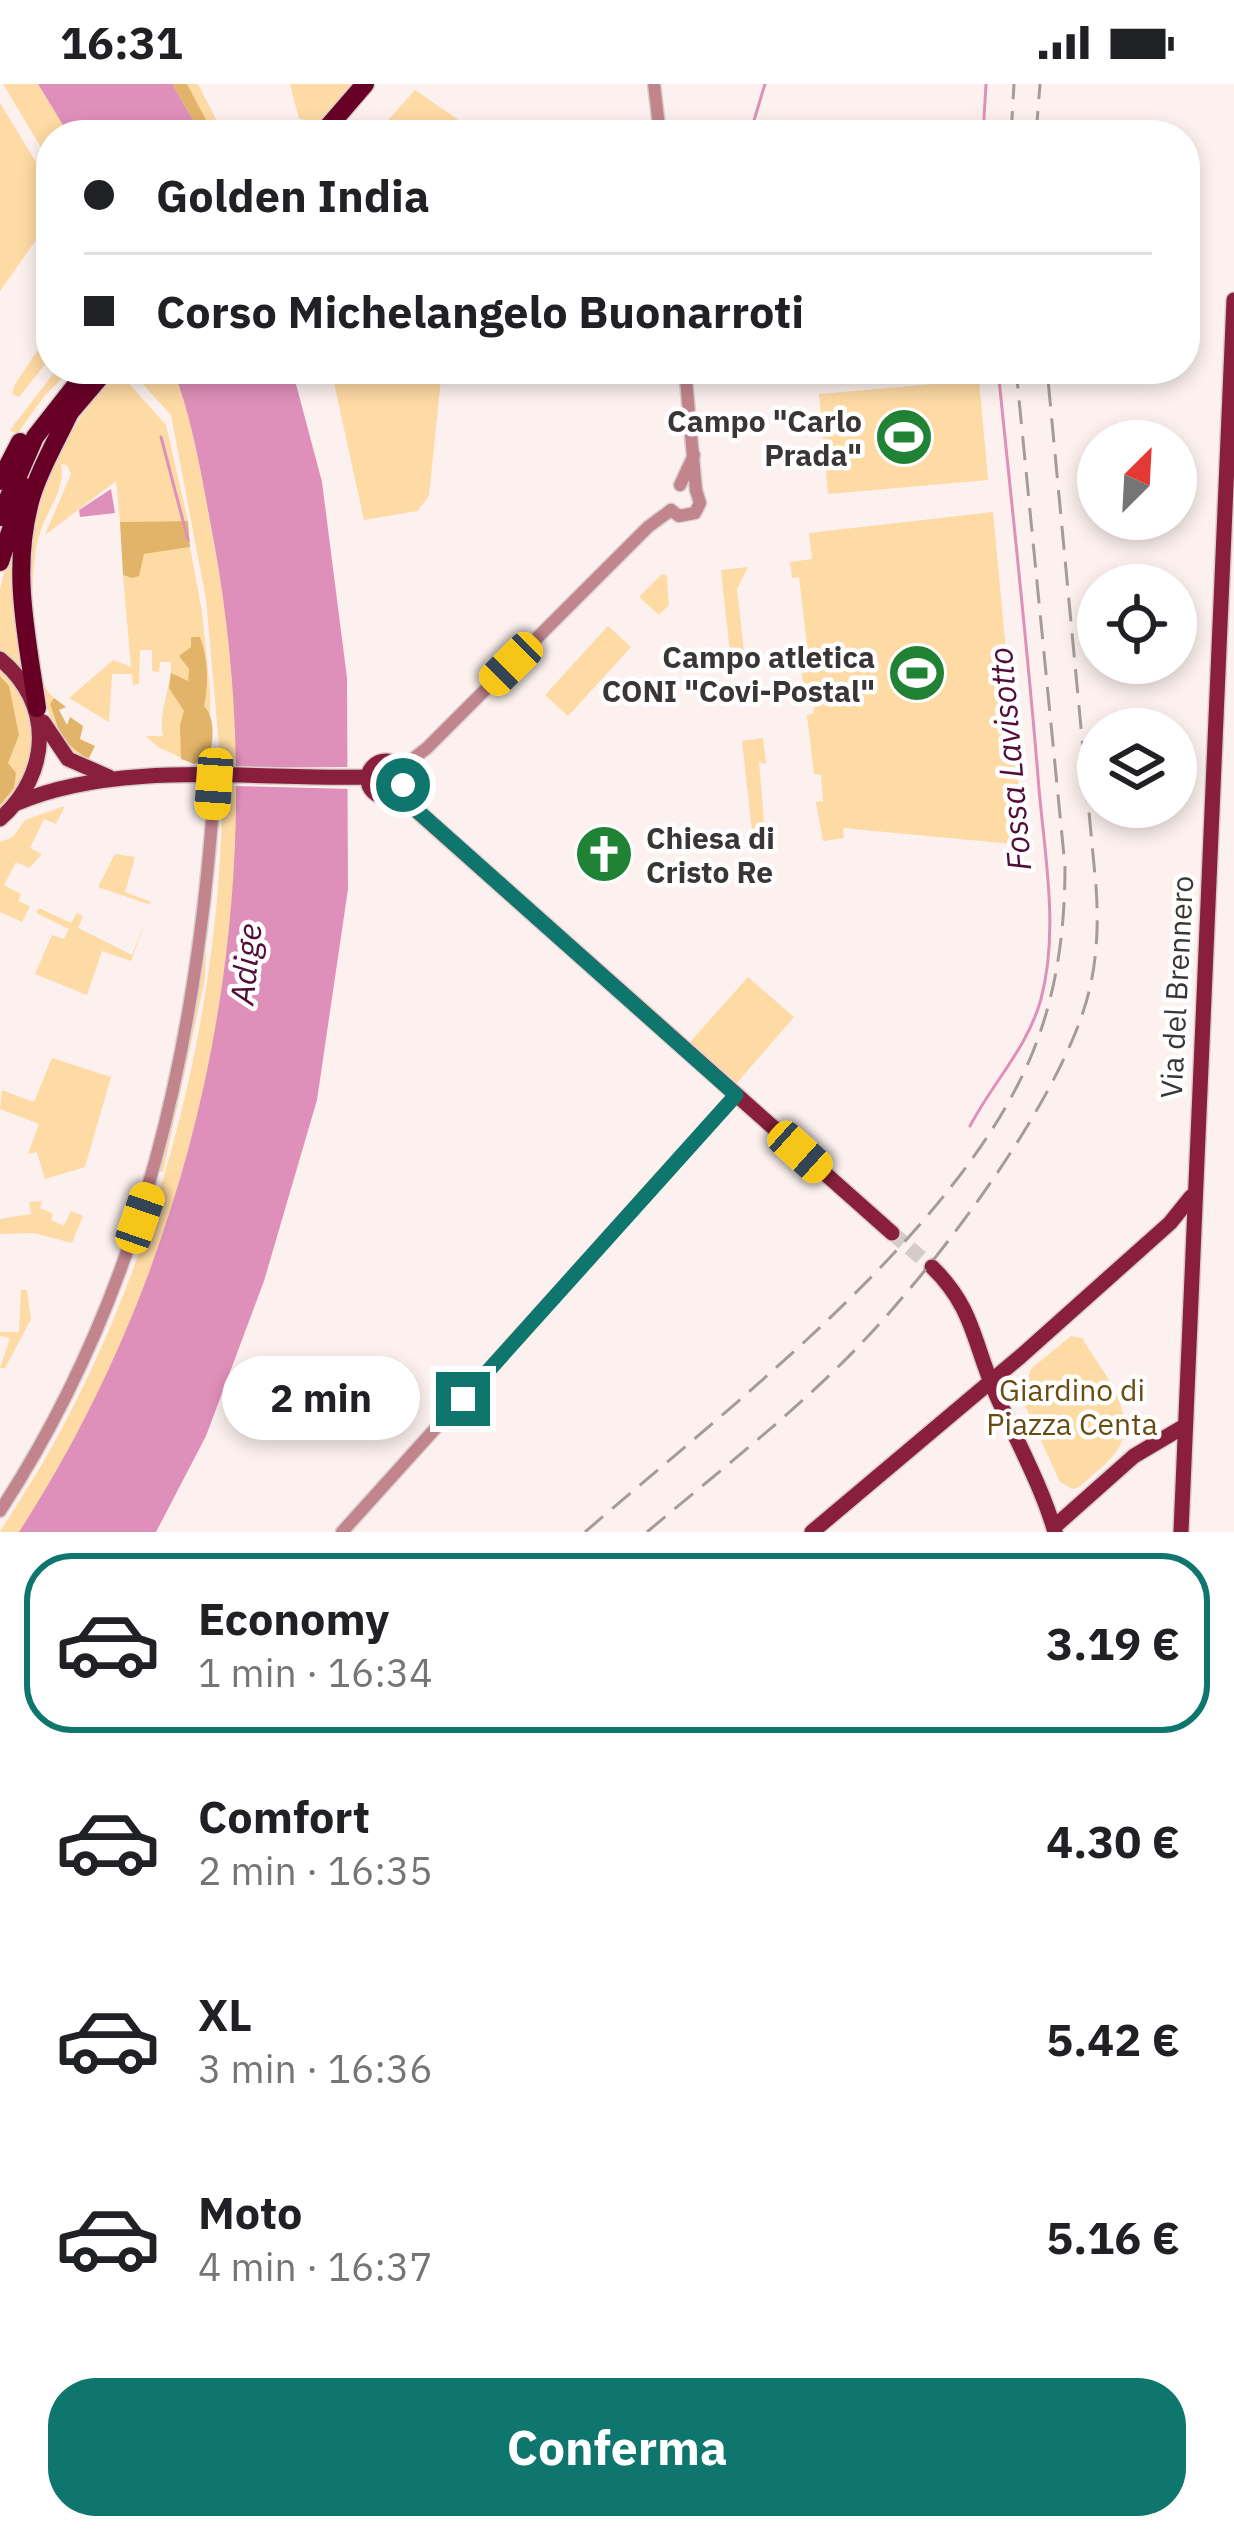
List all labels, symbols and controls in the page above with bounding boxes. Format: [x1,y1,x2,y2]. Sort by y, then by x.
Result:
text: 16:31 [60,13,183,71]
text: Golden India [156,166,430,224]
text: Corso Michelangelo Buonarroti [156,282,804,340]
place label: Campo "Carlo Prada" [667,401,862,474]
sports icon: Campo "Carlo Prada" [873,406,935,468]
north arrow [1077,420,1197,540]
map controls [1077,420,1197,828]
button: locate [1077,564,1197,684]
car [473,626,549,702]
place label: Campo atletica CONI "Covi-Postal" [602,637,875,710]
sports icon: Campo atletica CONI "Covi-Postal" [886,642,948,704]
water label: Fossa Lavisotto [978,645,1040,873]
button: layers [1077,708,1197,828]
car [194,747,234,821]
route start [376,758,430,812]
place label: Chiesa di Cristo Re [646,818,775,891]
church icon: Chiesa di Cristo Re [573,823,635,885]
street label: Via del Brennero [1151,875,1201,1099]
water label: Adige [219,921,271,1008]
car [761,1115,839,1189]
car [111,1178,169,1258]
callout: 2 min [223,1357,421,1441]
park label: Giardino di Piazza Centa [986,1370,1158,1443]
text: 2 min [270,1372,372,1423]
route end [436,1372,490,1426]
icon: car [54,1589,162,1697]
text: Economy [198,1589,389,1647]
text: 3.19 € [1046,1614,1180,1672]
text: 1 min · 16:34 [198,1647,433,1698]
icon: car [54,1787,162,1895]
text: Comfort [198,1787,370,1845]
text: 4.30 € [1046,1812,1180,1870]
text: 2 min · 16:35 [198,1845,433,1896]
icon: car [54,1985,162,2093]
text: XL [198,1985,252,2043]
text: 5.42 € [1046,2010,1180,2068]
text: 3 min · 16:36 [198,2043,433,2094]
icon: car [54,2183,162,2291]
text: Moto [198,2183,302,2241]
text: 5.16 € [1046,2208,1180,2266]
text: 4 min · 16:37 [198,2241,433,2292]
button: Conferma [48,2378,1186,2516]

